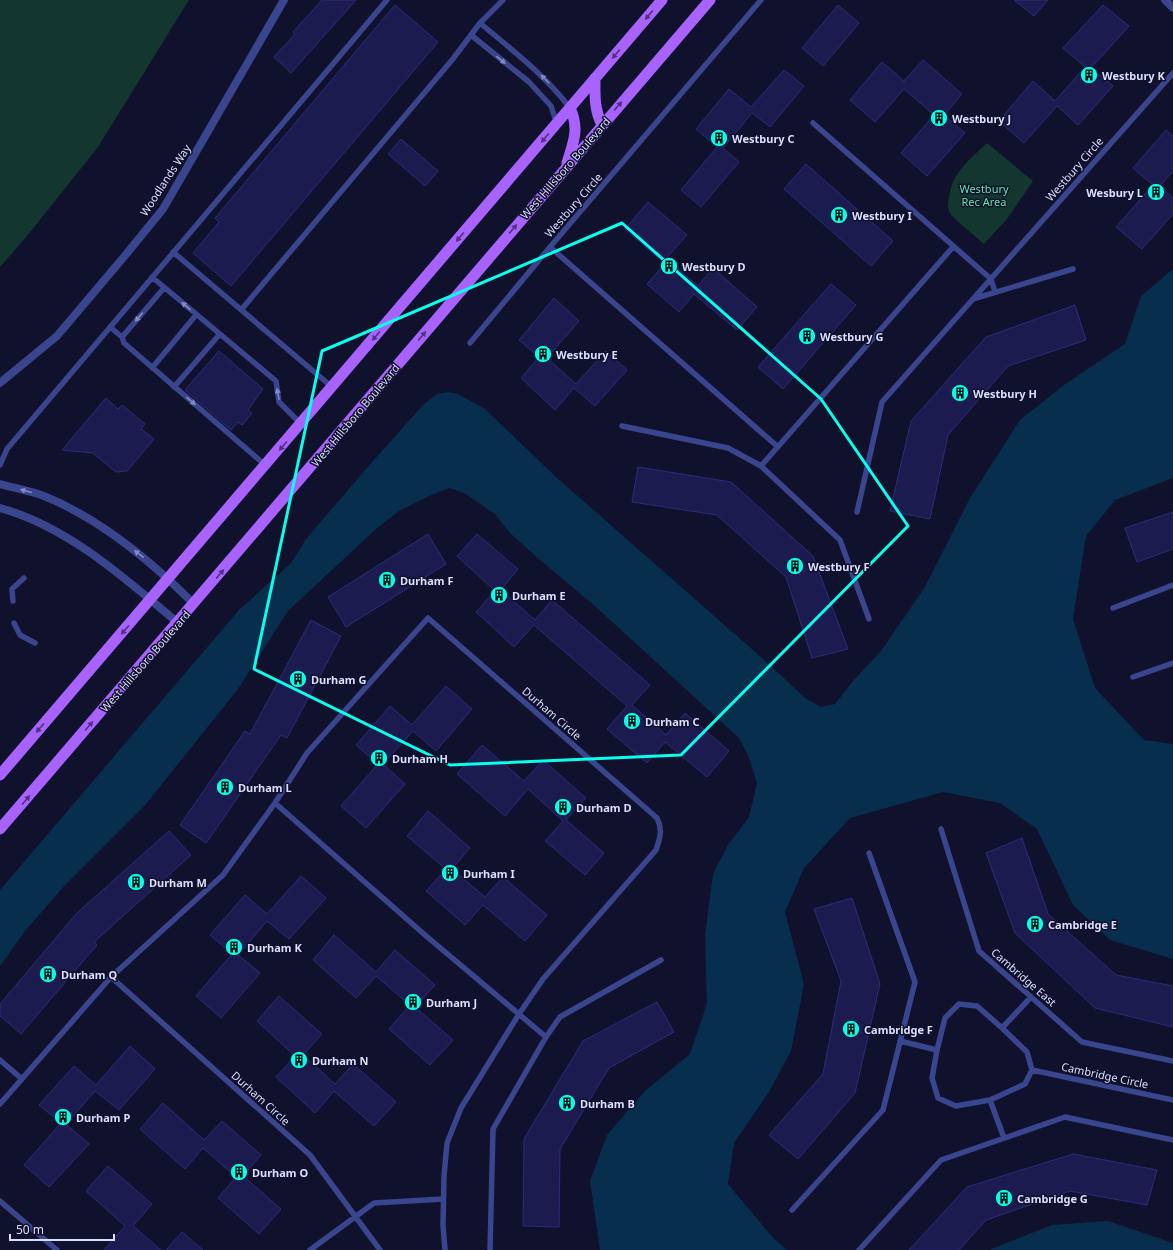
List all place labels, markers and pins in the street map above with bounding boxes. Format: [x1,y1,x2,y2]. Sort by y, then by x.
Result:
building icon: Westbury K [1079,65,1099,85]
place label: Westbury K [1102,68,1165,83]
building icon: Westbury J [929,108,949,128]
place label: Westbury J [952,111,1011,126]
building icon: Westbury C [709,128,729,148]
place label: Westbury C [732,131,795,146]
building icon: Wesbury L [1146,182,1166,202]
place label: Wesbury L [1086,185,1143,200]
building icon: Westbury I [829,205,849,225]
place label: Westbury I [852,208,912,223]
building icon: Westbury D [659,256,679,276]
place label: Westbury D [682,259,746,274]
building icon: Westbury G [797,326,817,346]
place label: Westbury G [820,329,883,344]
building icon: Westbury E [533,344,553,364]
place label: Westbury E [556,347,618,362]
building icon: Westbury H [950,383,970,403]
place label: Westbury H [973,386,1037,401]
building icon: Westbury F [785,556,805,576]
place label: Westbury F [808,559,869,574]
building icon: Durham F [377,570,397,590]
place label: Durham F [400,573,453,588]
building icon: Durham E [489,585,509,605]
place label: Durham E [512,588,566,603]
building icon: Durham G [288,669,308,689]
place label: Durham G [311,672,366,687]
building icon: Durham C [622,711,642,731]
place label: Durham C [645,714,700,729]
building icon: Durham H [369,748,389,768]
place label: Durham H [392,751,448,766]
building icon: Durham L [215,777,235,797]
place label: Durham L [238,780,292,795]
building icon: Durham D [553,797,573,817]
place label: Durham D [576,800,632,815]
building icon: Durham I [440,863,460,883]
place label: Durham I [463,866,515,881]
building icon: Durham M [126,872,146,892]
place label: Durham M [149,875,207,890]
building icon: Cambridge E [1025,914,1045,934]
place label: Cambridge E [1048,917,1117,932]
building icon: Durham K [224,937,244,957]
place label: Durham K [247,940,302,955]
building icon: Durham Q [38,964,58,984]
place label: Durham Q [61,967,117,982]
building icon: Durham J [403,992,423,1012]
place label: Durham J [426,995,477,1010]
building icon: Cambridge F [841,1019,861,1039]
place label: Cambridge F [864,1022,933,1037]
building icon: Durham N [289,1050,309,1070]
place label: Durham N [312,1053,368,1068]
building icon: Durham B [557,1093,577,1113]
place label: Durham B [580,1096,635,1111]
building icon: Durham P [53,1107,73,1127]
place label: Durham P [76,1110,130,1125]
building icon: Durham O [229,1162,249,1182]
place label: Durham O [252,1165,308,1180]
building icon: Cambridge G [994,1188,1014,1208]
place label: Cambridge G [1017,1191,1088,1206]

